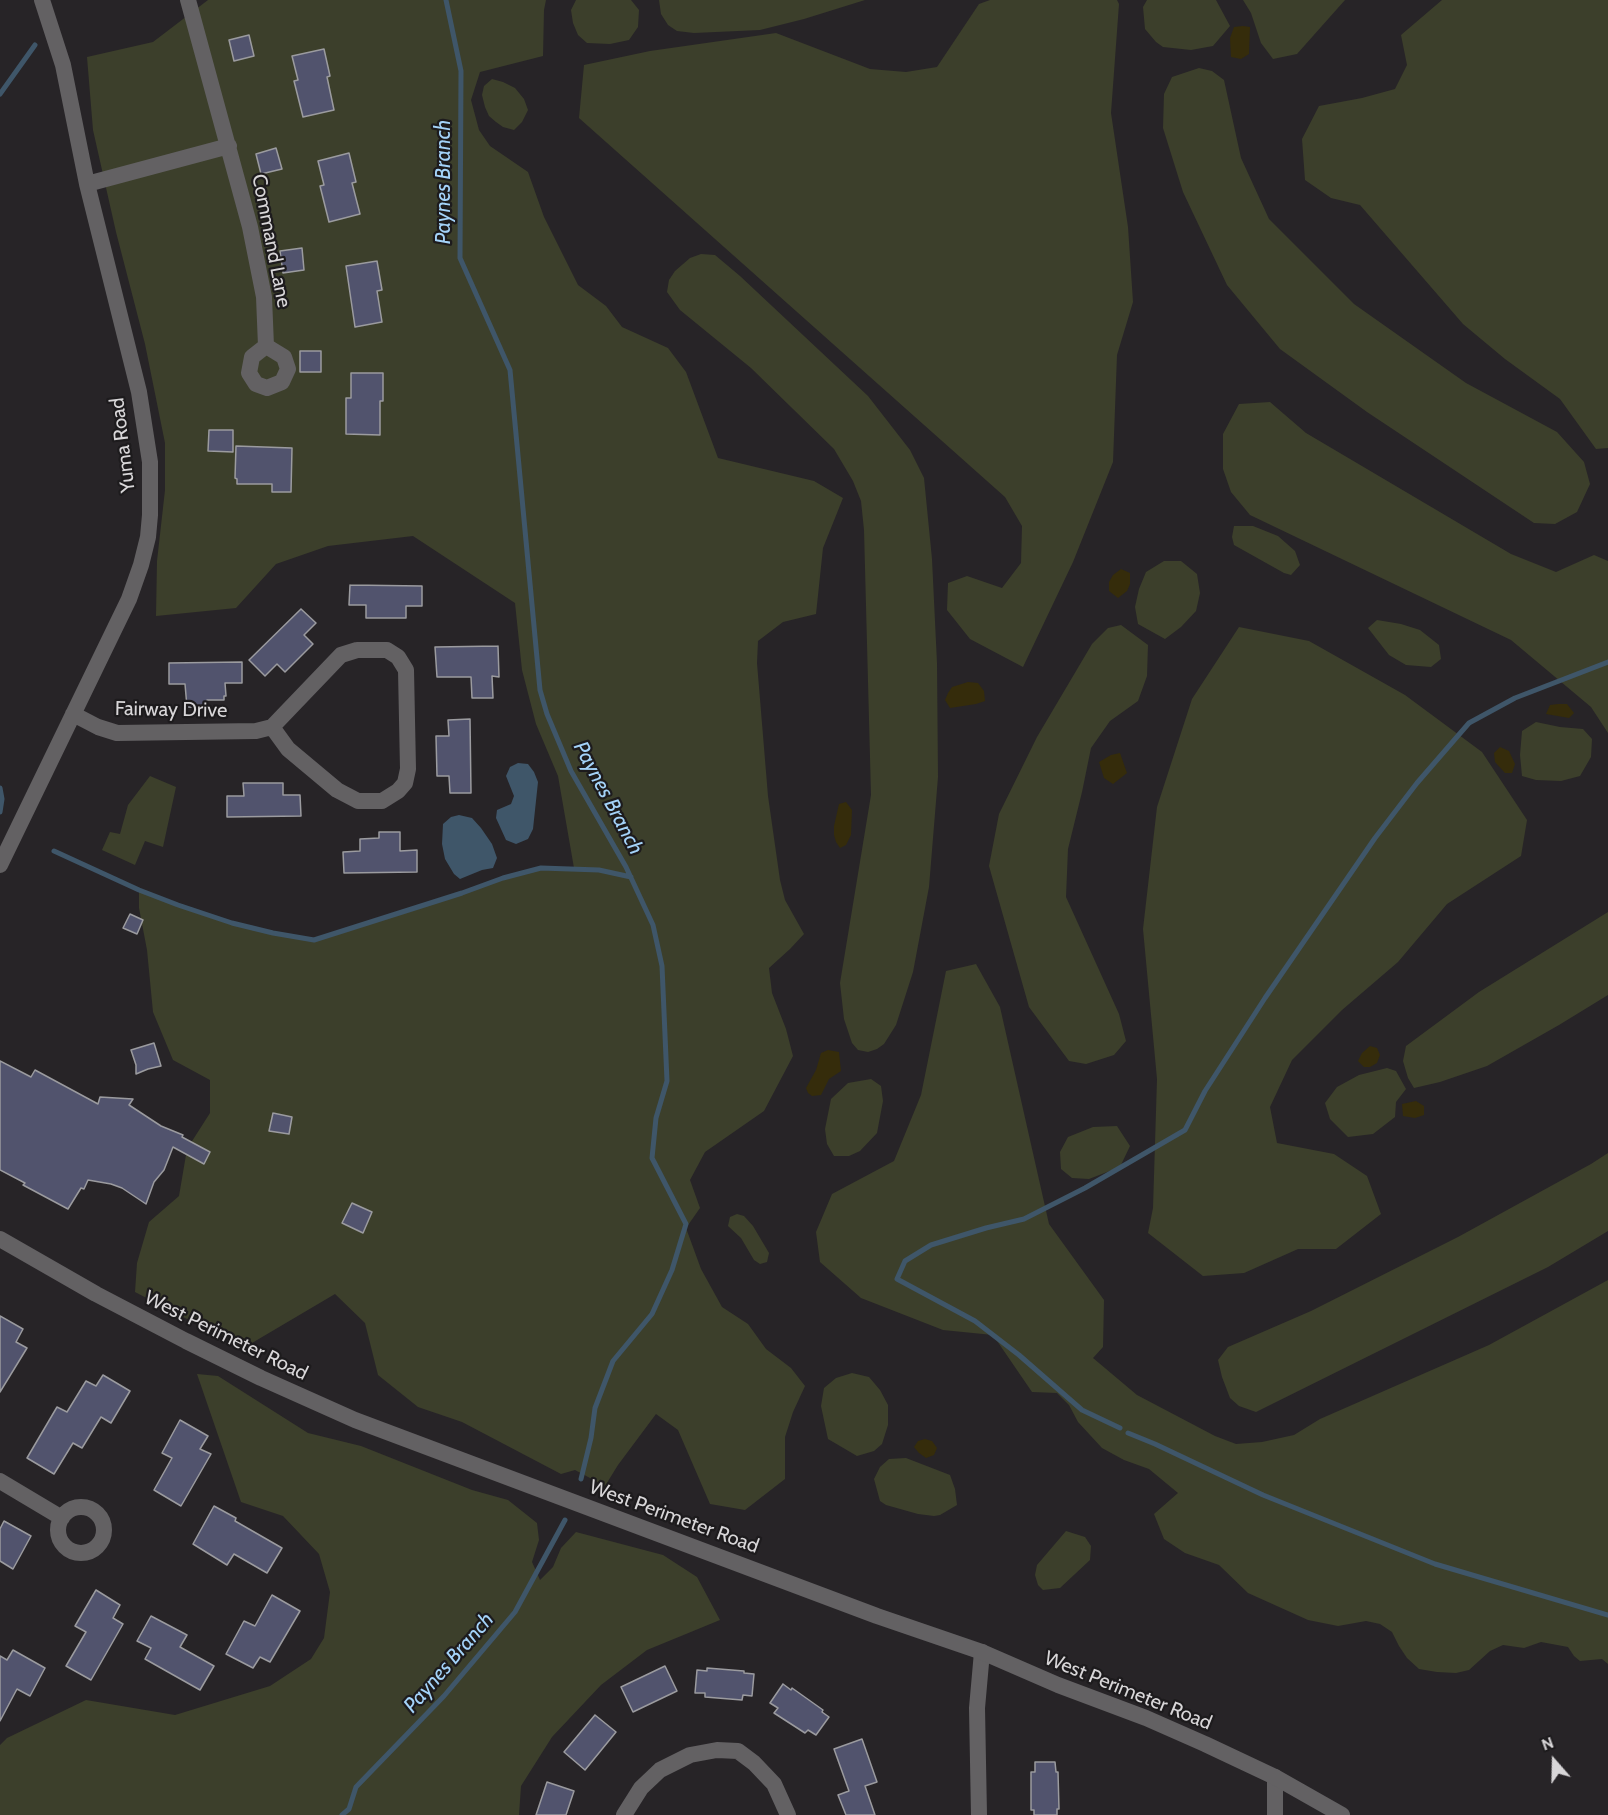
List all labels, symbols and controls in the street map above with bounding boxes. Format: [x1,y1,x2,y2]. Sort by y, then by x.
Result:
water label: Paynes Branch [431,120,457,244]
street label: Command Lane [246,172,296,310]
street label: Yuma Road [105,396,141,494]
street label: Fairway Drive [115,697,227,723]
water label: Paynes Branch [568,737,648,859]
street label: West Perimeter Road [140,1286,312,1386]
street label: West Perimeter Road [586,1475,762,1559]
water label: Paynes Branch [399,1608,499,1718]
street label: West Perimeter Road [1041,1646,1215,1736]
north arrow [1524,1731,1584,1791]
text: N [1539,1733,1556,1754]

